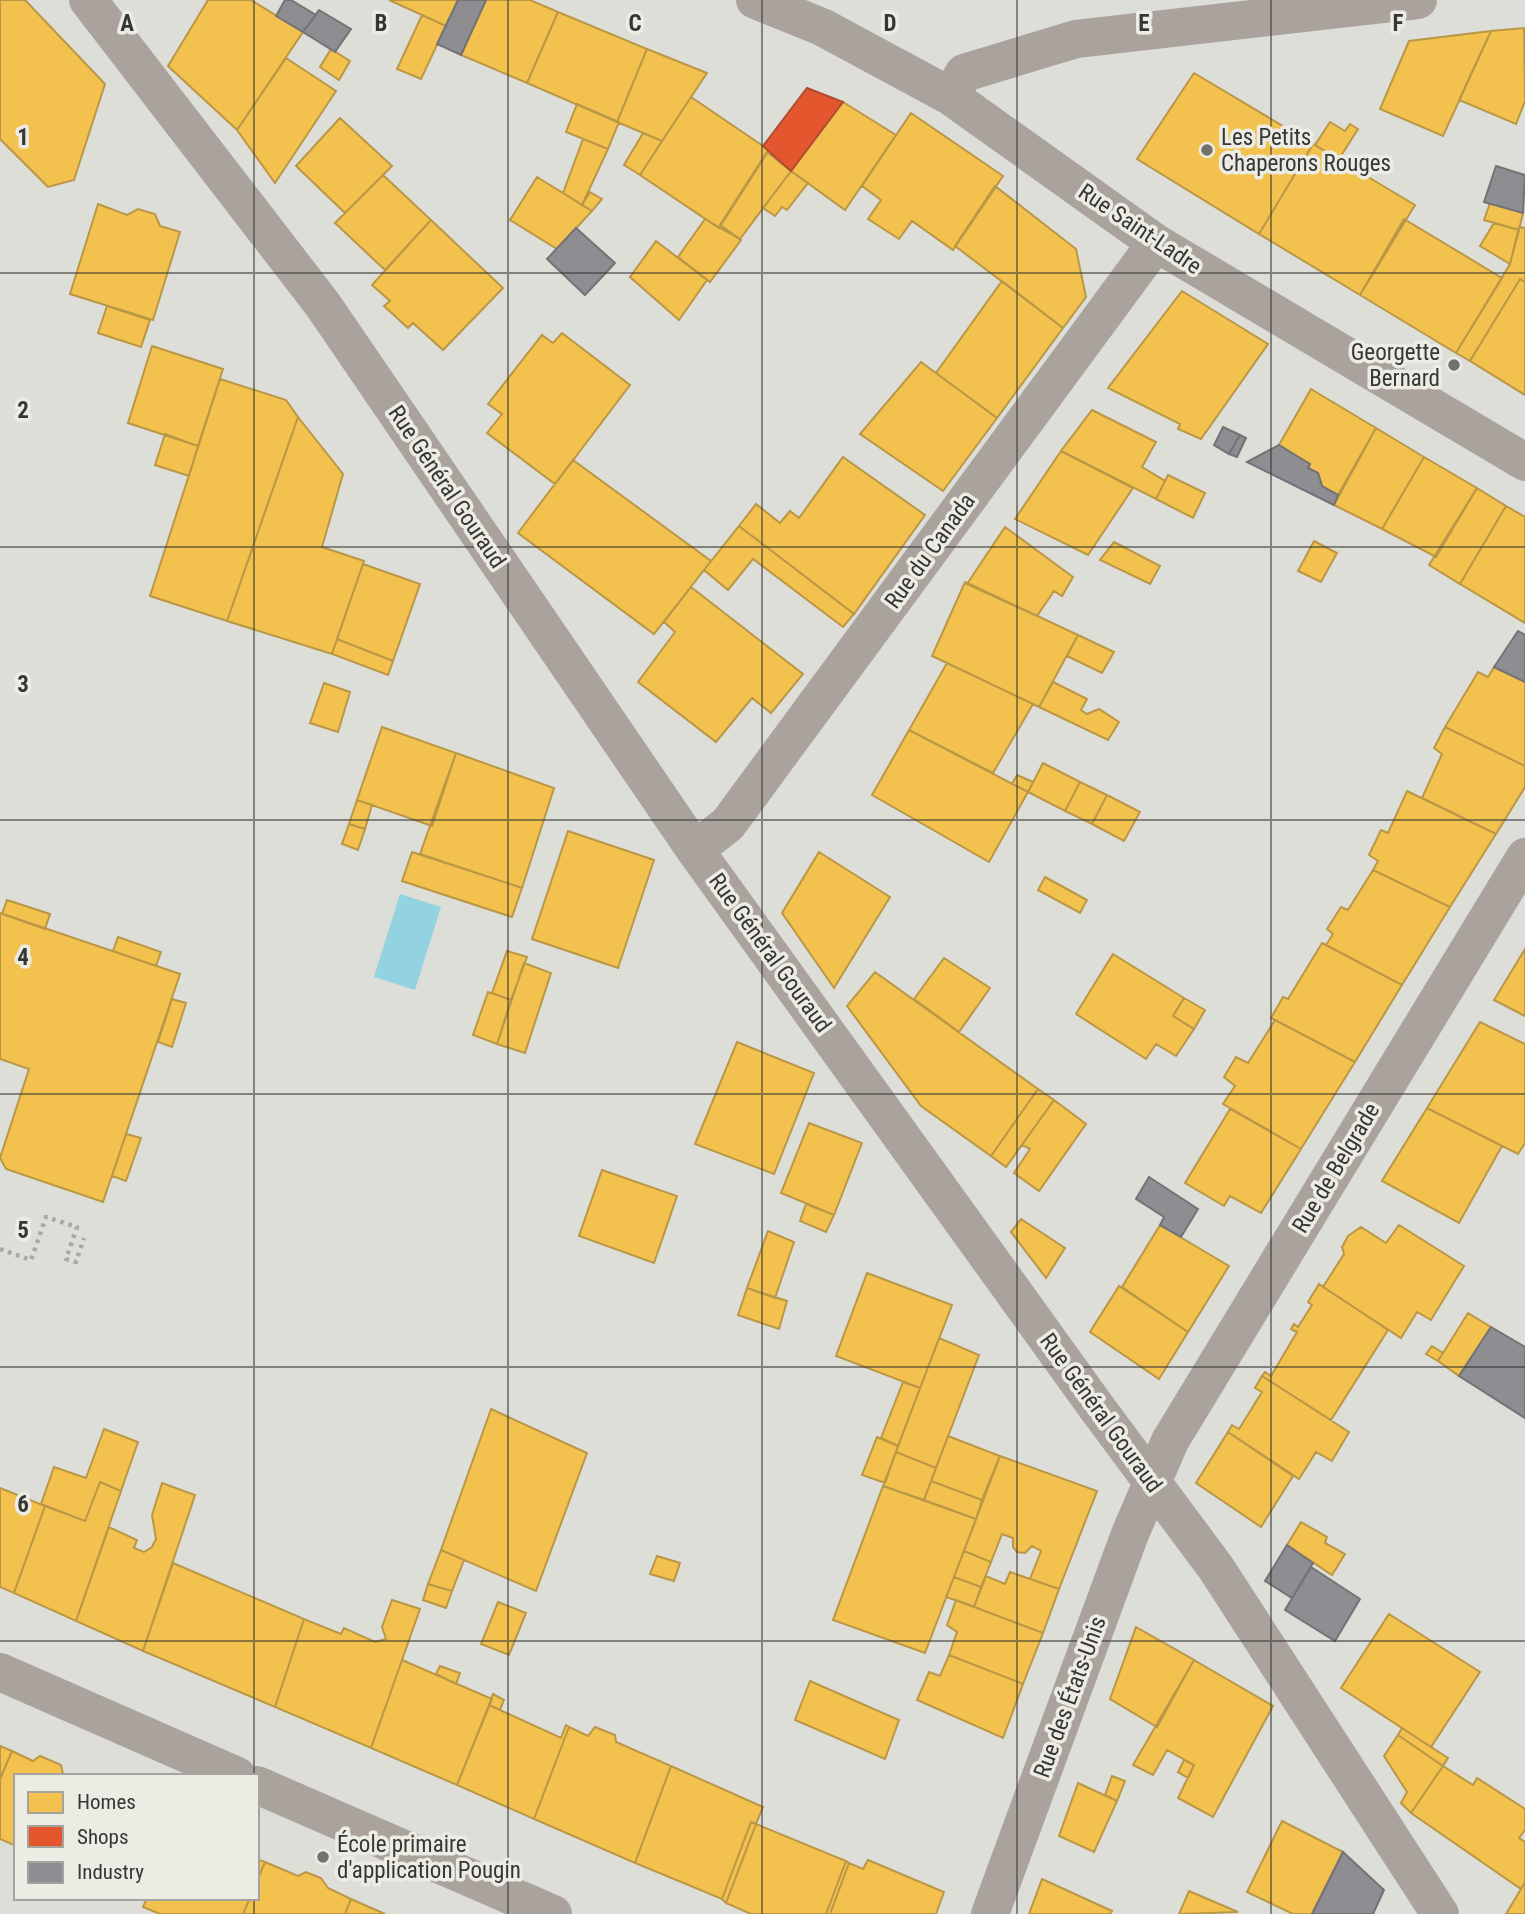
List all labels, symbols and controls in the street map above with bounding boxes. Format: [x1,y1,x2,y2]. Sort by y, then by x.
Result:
text: A [120,10,134,37]
text: B [375,10,387,37]
text: C [628,10,642,37]
text: D [884,10,897,37]
text: E [1138,10,1150,37]
text: F [1393,10,1404,37]
text: 1 [17,124,29,151]
place label: Les Petits Chaperons Rouges [1221,124,1391,177]
marker: Les Petits Chaperons Rouges [1199,142,1215,158]
street label: Rue Saint-Ladre [1074,178,1206,280]
place label: Georgette Bernard [1351,339,1440,392]
marker: Georgette Bernard [1446,357,1462,373]
text: 2 [17,397,29,424]
street label: Rue Général Gouraud [383,401,511,573]
street label: Rue du Canada [879,488,981,614]
text: 3 [17,671,29,698]
street label: Rue Général Gouraud [703,868,837,1038]
text: 4 [17,944,29,971]
street label: Rue de Belgrade [1287,1098,1385,1238]
text: 5 [17,1217,29,1244]
street label: Rue Général Gouraud [1034,1328,1168,1498]
text: 6 [17,1491,29,1518]
street label: Rue des États-Unis [1027,1612,1112,1781]
legend [14,1774,259,1900]
text: Homes [77,1790,136,1814]
text: Shops [77,1825,129,1849]
place label: École primaire d'application Pougin [337,1830,521,1884]
marker: École primaire d'application Pougin [315,1849,331,1865]
text: Industry [77,1860,144,1884]

